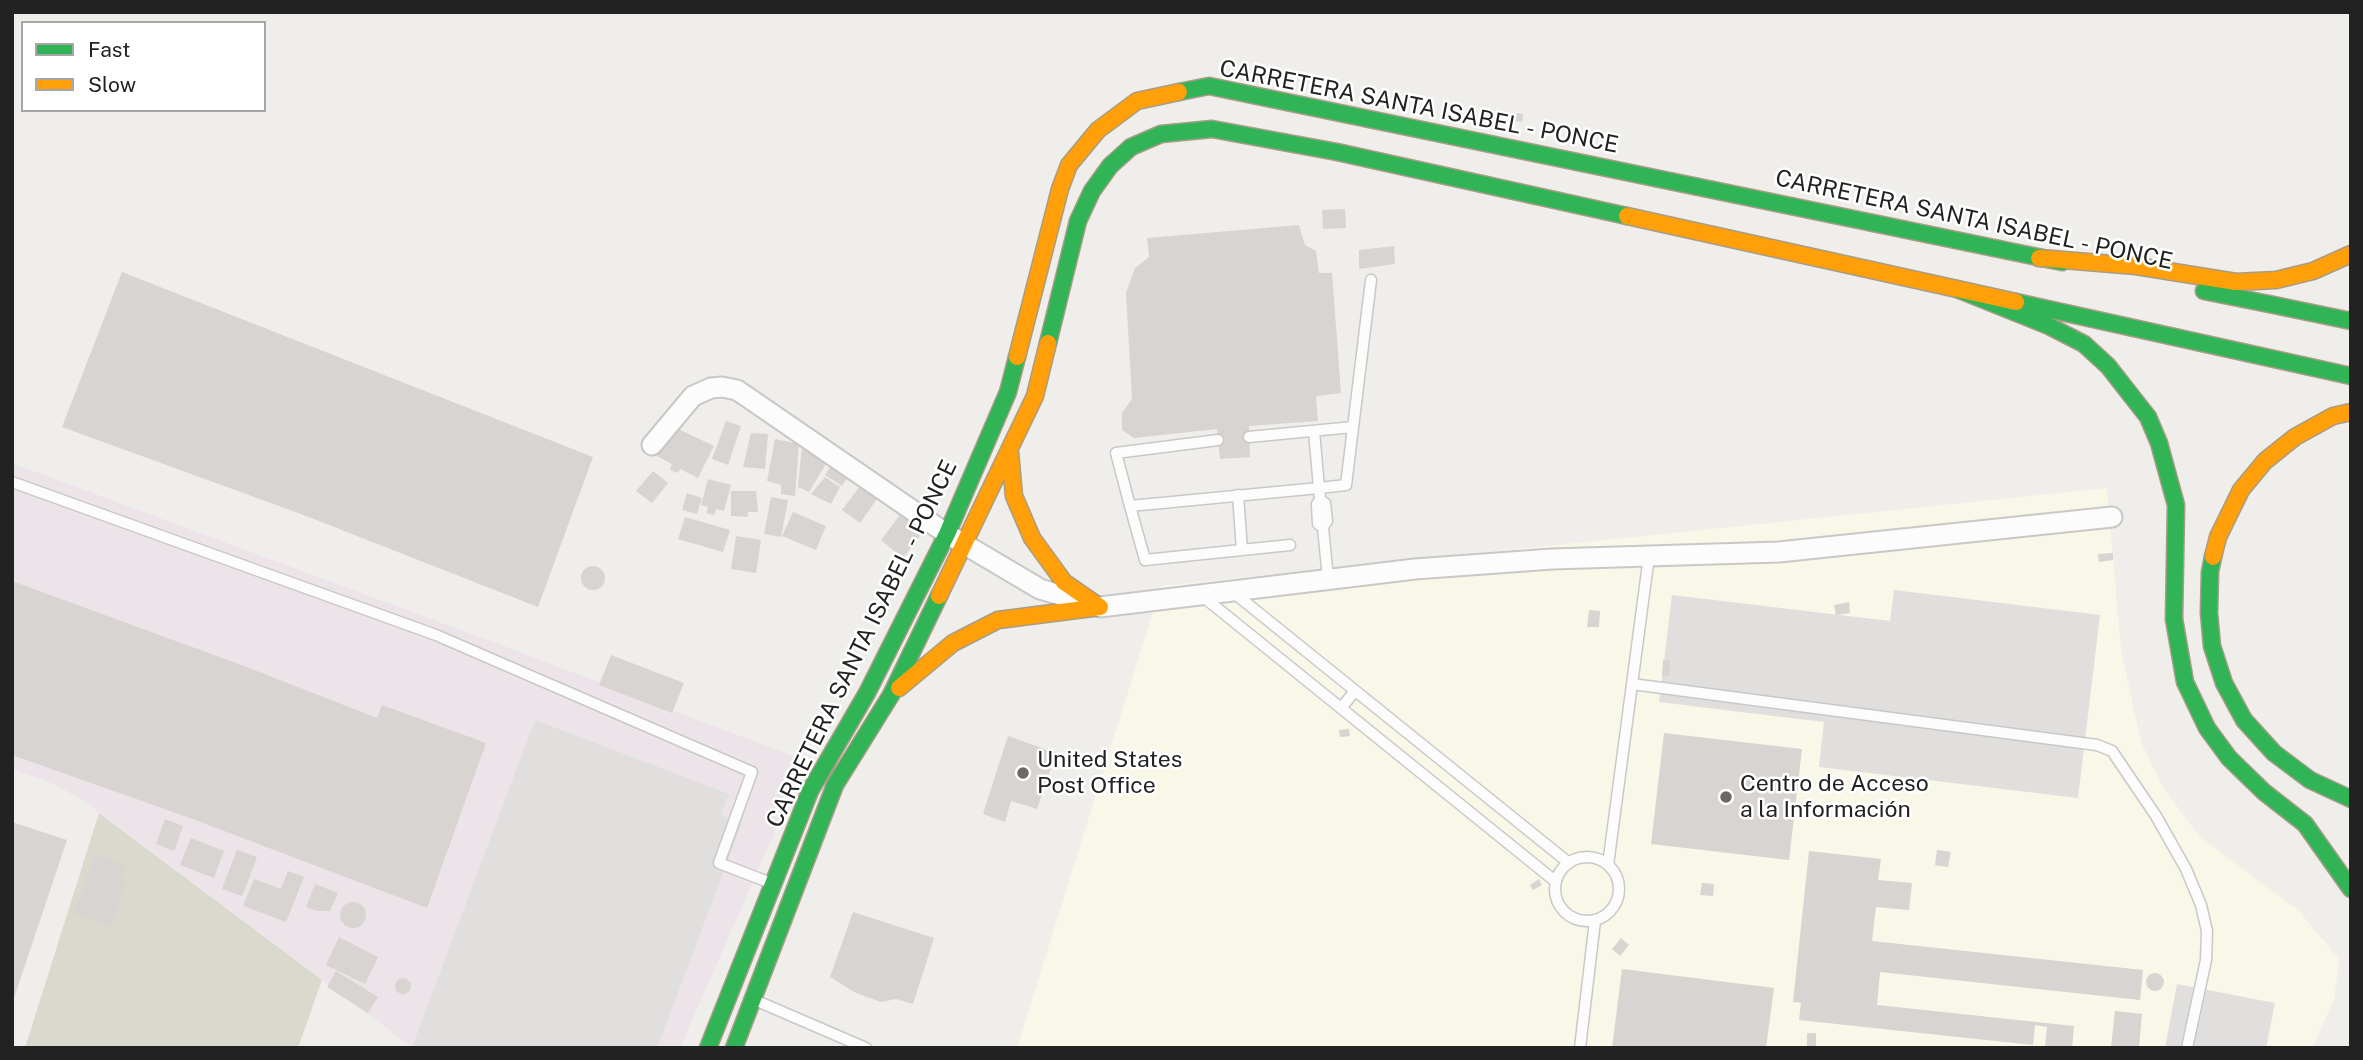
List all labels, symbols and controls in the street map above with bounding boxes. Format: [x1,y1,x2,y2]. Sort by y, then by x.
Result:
legend [21,21,266,112]
text: Fast [88,37,130,62]
street label: CARRETERA SANTA ISABEL - PONCE [1217,55,1621,159]
text: Slow [88,72,136,97]
street label: CARRETERA SANTA ISABEL - PONCE [1773,164,2175,276]
street label: CARRETERA SANTA ISABEL - PONCE [761,456,963,832]
place label: United States Post Office [1037,746,1182,800]
marker: United States Post Office [1015,765,1031,781]
place label: Centro de Acceso a la Información [1740,770,1929,824]
marker: Centro de Acceso a la Información [1718,789,1734,805]

